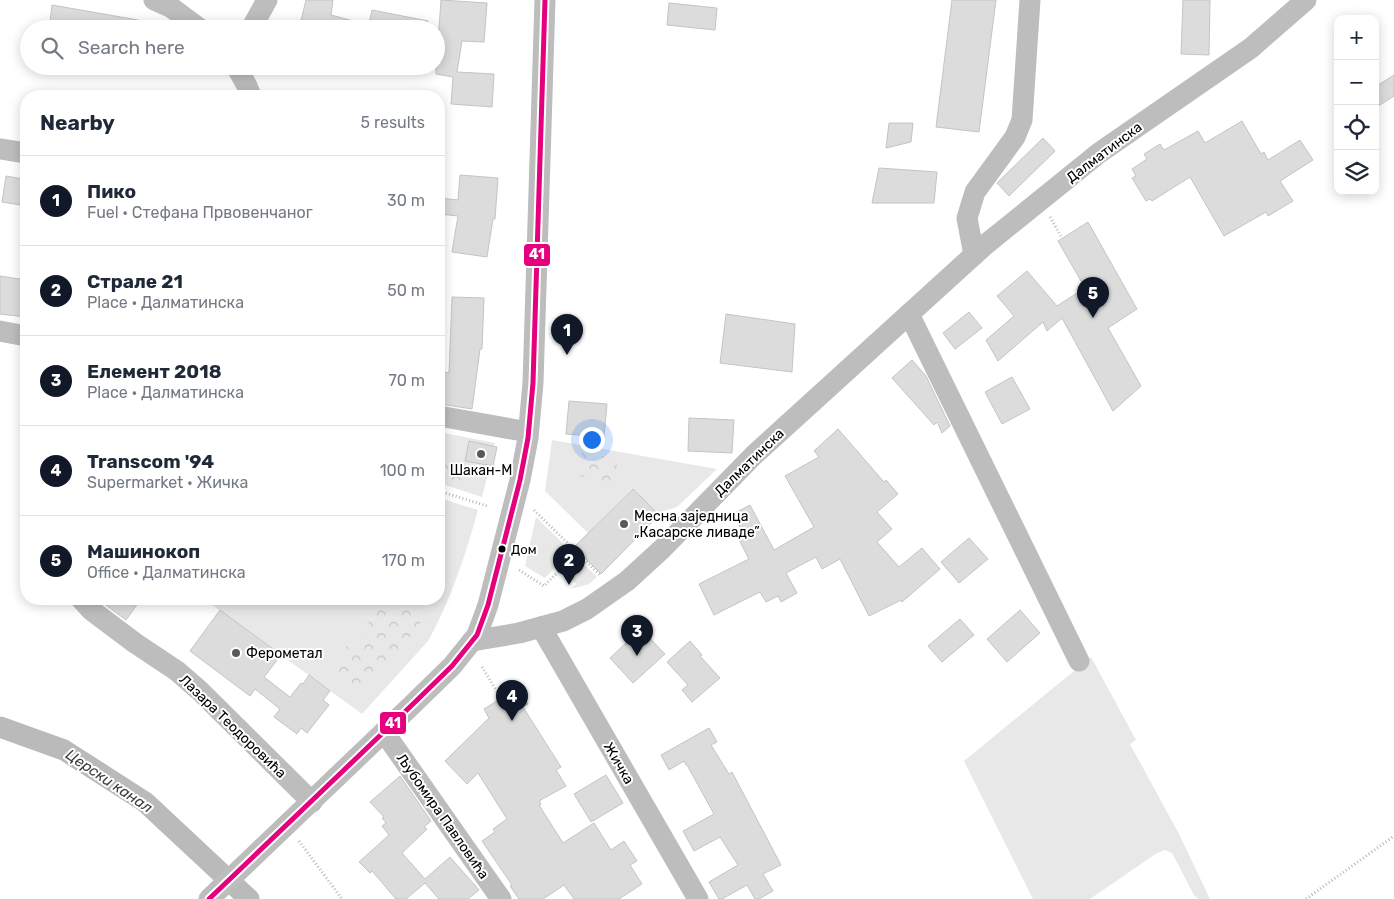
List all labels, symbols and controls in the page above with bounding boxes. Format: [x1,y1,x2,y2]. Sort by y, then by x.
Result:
map controls [1334,15,1379,195]
button: + [1334,15,1379,60]
search box [20,20,445,75]
icon: search [38,34,66,62]
text: Search here [78,36,185,59]
button: − [1334,60,1379,105]
button: locate [1334,105,1379,150]
text: Nearby [40,110,115,135]
text: 5 results [361,113,425,132]
street label: Далматинска [1063,118,1145,186]
button: layers [1334,150,1379,195]
text: Пико [87,180,136,203]
text: 1 [52,191,60,210]
text: 30 m [387,191,425,210]
text: Fuel · Стефана Првовенчаног [87,203,313,222]
line badge: 41 [523,243,551,267]
text: 41 [529,246,545,263]
text: Страле 21 [87,270,183,293]
pin: 5 [1077,277,1109,318]
text: 2 [51,281,61,300]
text: 50 m [387,281,425,300]
text: Place · Далматинска [87,293,244,312]
pin: 1 [551,314,583,355]
text: Елемент 2018 [87,360,222,383]
text: 3 [51,371,61,390]
text: 70 m [388,371,425,390]
text: Place · Далматинска [87,383,244,402]
street label: Далматинска [711,425,788,500]
your location [579,427,605,453]
marker: Шакан-М [475,448,487,460]
text: Transcom '94 [87,450,214,473]
text: 4 [51,461,61,480]
text: 100 m [380,461,425,480]
place label: Шакан-М [450,462,512,479]
text: Supermarket · Жичка [87,473,248,492]
place label: Месна заједница „Касарске ливаде” [634,508,760,541]
marker: Месна заједница „Касарске ливаде” [618,518,630,530]
text: Машинокоп [87,540,200,563]
place label: Дом [511,542,537,557]
marker: Дом [497,544,507,554]
pin: 2 [553,544,585,585]
text: 5 [51,551,61,570]
text: 170 m [382,551,425,570]
text: Office · Далматинска [87,563,246,582]
pin: 3 [621,615,653,656]
place label: Ферометал [246,645,323,662]
marker: Ферометал [230,647,242,659]
street label: Лазара Теодоровића [176,671,289,782]
pin: 4 [496,680,528,721]
line badge: 41 [379,711,407,735]
text: 41 [385,715,401,732]
street label: Жичка [600,739,637,787]
water label: Церски канал [62,745,156,817]
street label: Љубомира Павловића [393,750,492,882]

